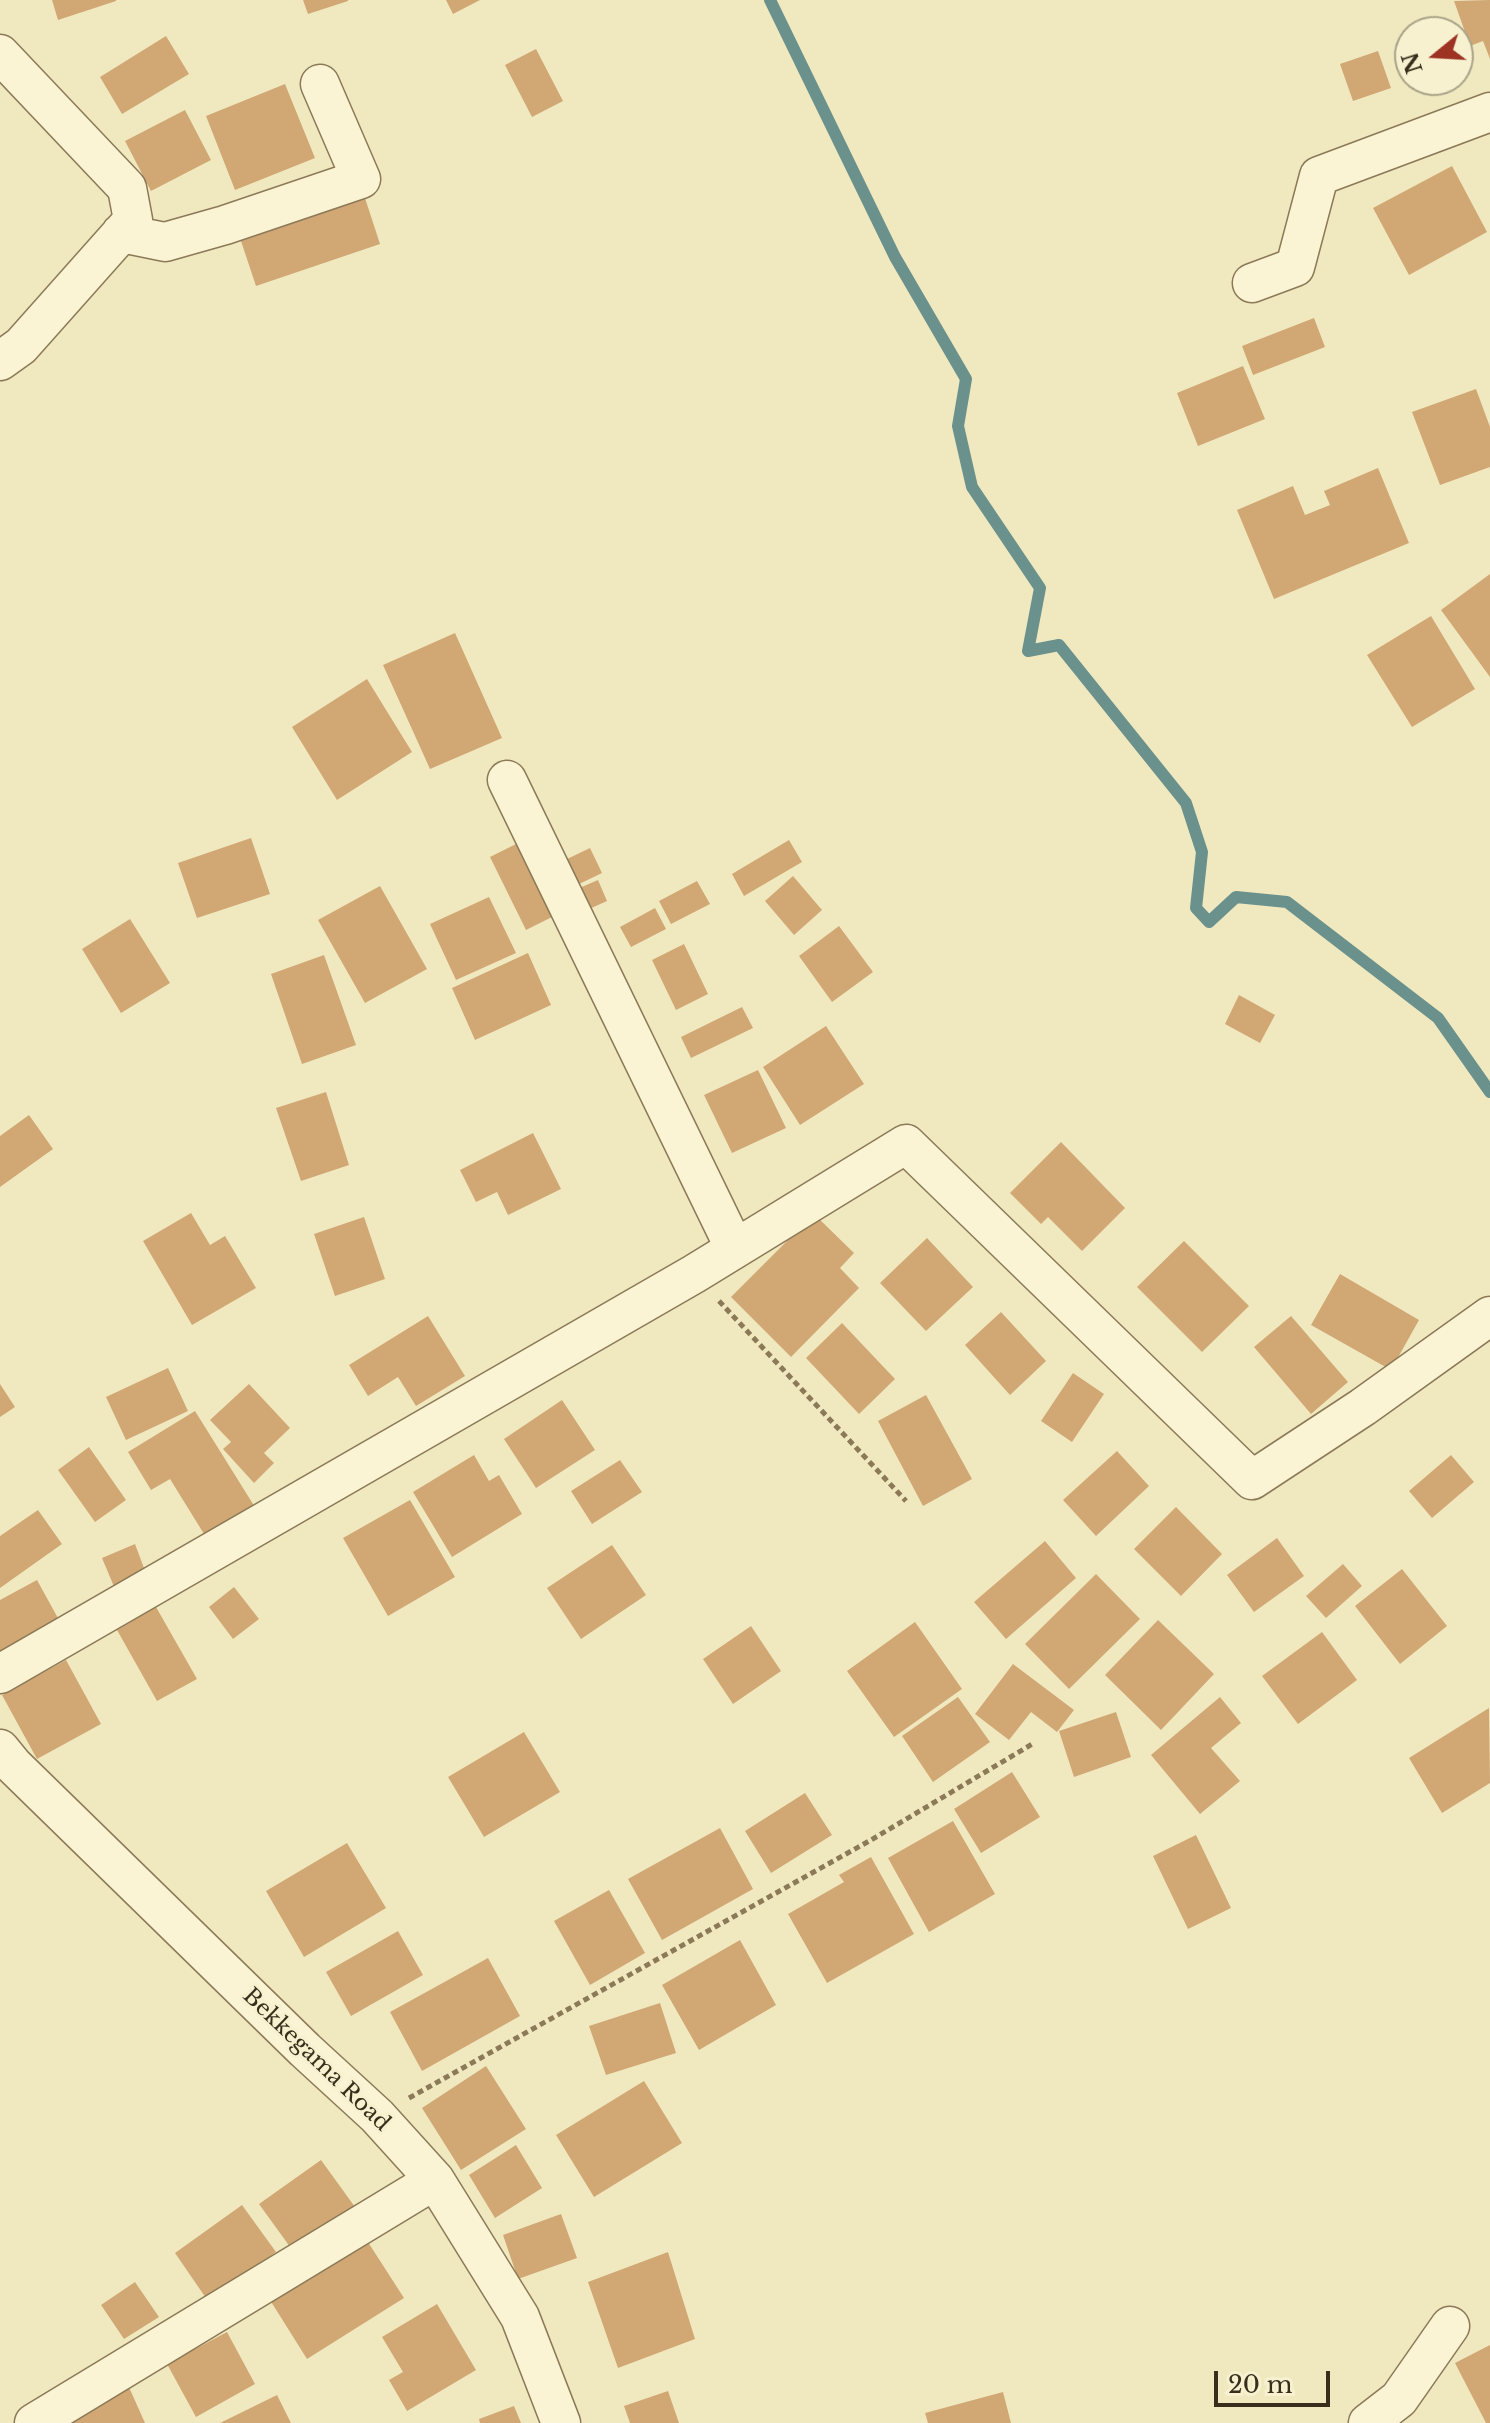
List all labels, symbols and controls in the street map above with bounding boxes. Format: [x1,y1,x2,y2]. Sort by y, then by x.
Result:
north arrow [1394,16,1474,96]
text: N [1397,49,1429,77]
street label: Bekkegama Road [237,1983,395,2137]
scale bar [1218,2355,1334,2405]
text: 20 m [1228,2370,1293,2399]

